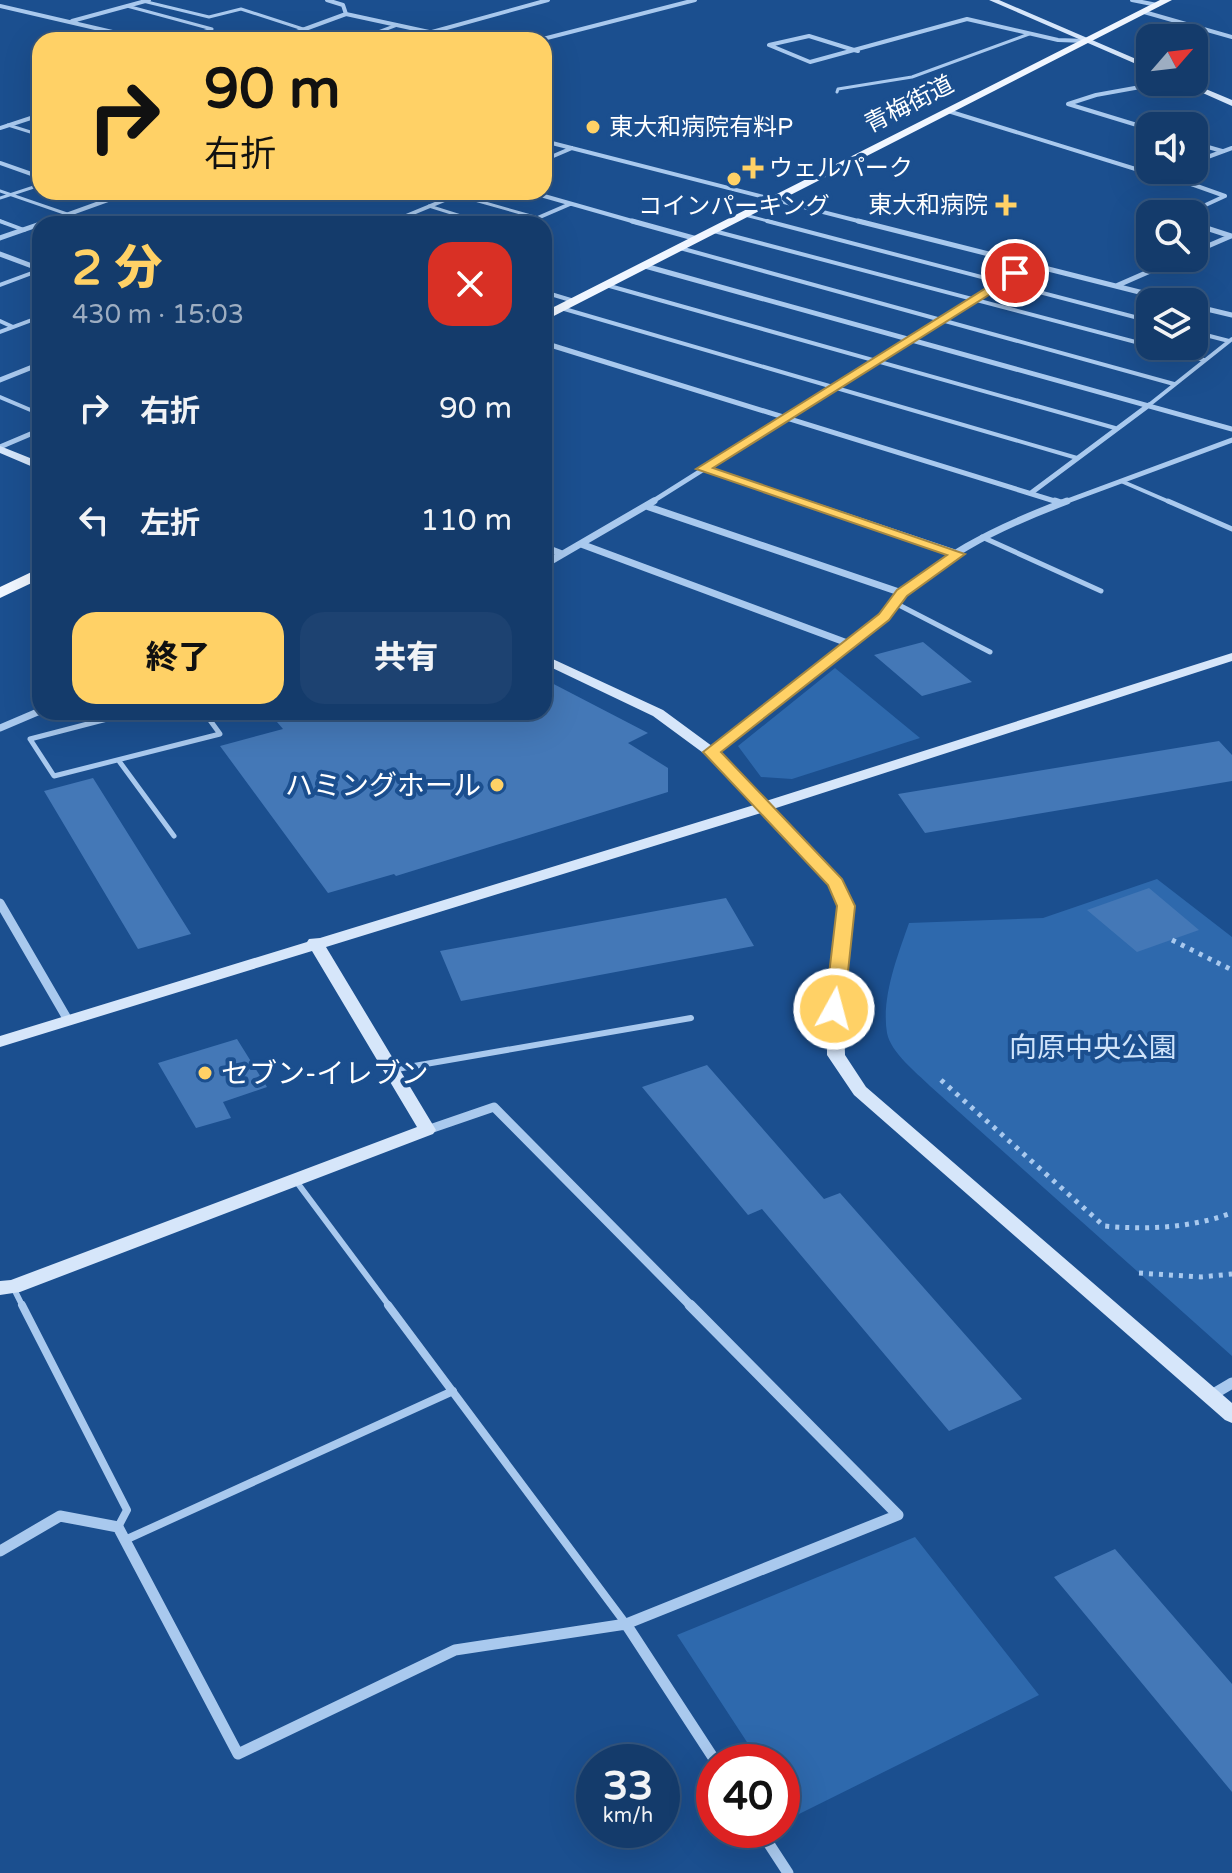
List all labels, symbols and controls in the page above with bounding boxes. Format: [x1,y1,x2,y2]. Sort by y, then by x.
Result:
north arrow [1136,24,1208,96]
map controls [1136,24,1208,360]
text: 90 m [204,56,340,123]
icon: right [72,64,176,168]
street label: 青梅街道 [860,70,959,139]
button: sound [1136,112,1208,184]
place label: 東大和病院有料P [609,113,793,142]
marker: 東大和病院有料P [584,118,602,136]
text: 右折 [204,133,276,176]
place label: ウェルパーク [769,154,913,183]
marker: ウェルパーク [744,159,762,177]
marker: コインパーキング [725,170,743,188]
place label: 東大和病院 [868,191,988,220]
place label: コインパーキング [638,192,830,221]
marker: 東大和病院 [995,194,1017,216]
button: search [1136,200,1208,272]
pin [981,239,1049,307]
text: 2 分 [72,240,163,298]
button: close [428,242,512,326]
icon: arrive [993,251,1037,295]
button: layers [1136,288,1208,360]
text: 430 m · 15:03 [72,299,244,330]
icon: right [72,386,116,430]
text: 90 m [439,390,512,427]
text: 右折 [140,393,200,430]
icon: left [72,498,116,542]
text: 110 m [420,502,512,539]
text: 左折 [140,505,200,542]
button: 終了 [72,612,284,704]
button: 共有 [300,612,512,704]
place label: ハミングホール [285,769,481,803]
marker: ハミングホール [488,776,506,794]
position arrow [792,967,876,1051]
park label: 向原中央公園 [1009,1031,1177,1065]
place label: セブン-イレブン [221,1057,428,1091]
marker: セブン-イレブン [196,1064,214,1082]
speed limit sign: 40 [696,1744,800,1848]
text: 33 [603,1762,653,1810]
text: km/h [603,1804,653,1828]

